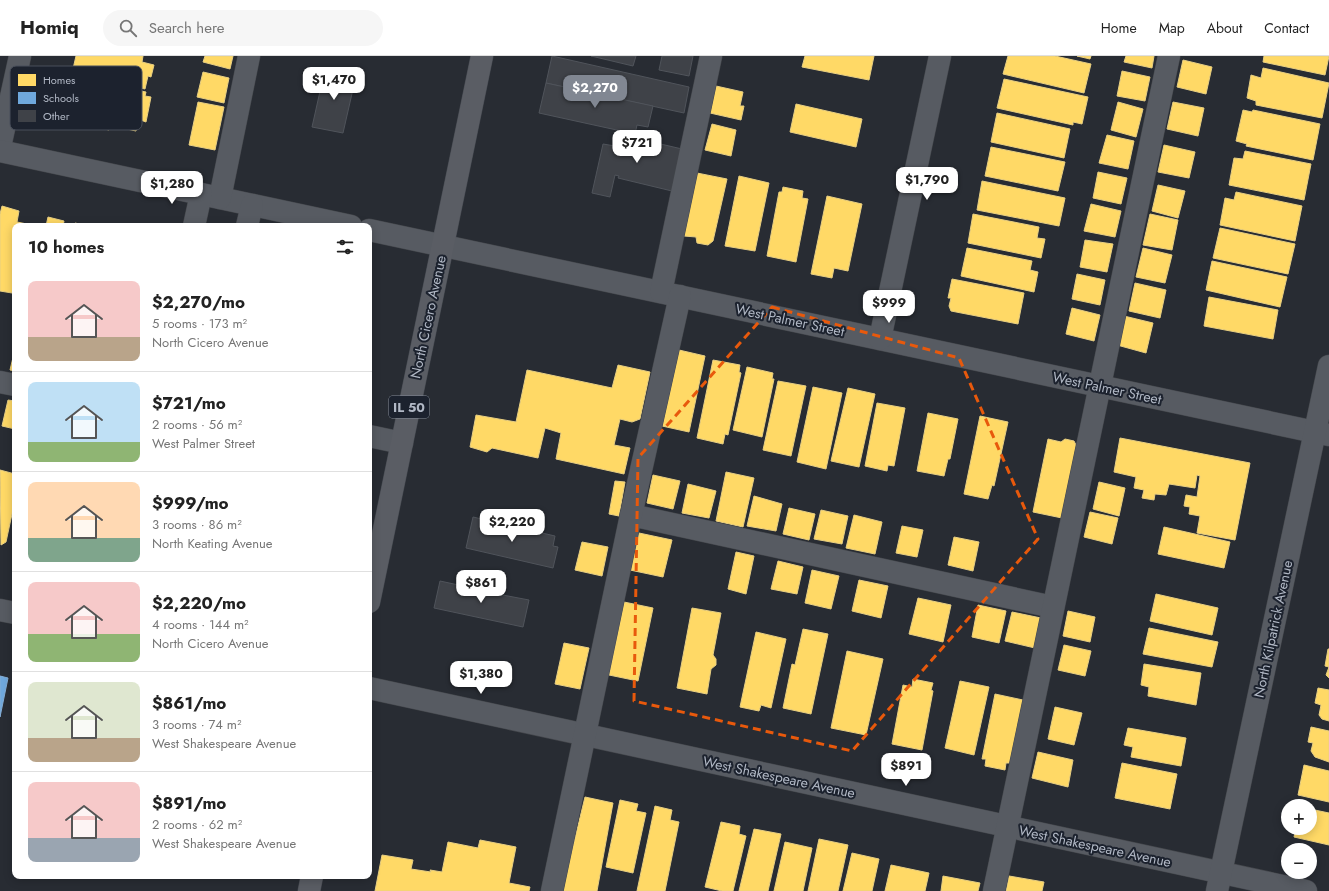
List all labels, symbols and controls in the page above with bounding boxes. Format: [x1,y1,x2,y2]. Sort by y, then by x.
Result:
search box [103,10,383,46]
text: Homiq [20,14,79,41]
icon: search [117,17,139,39]
text: Search here [149,17,225,39]
text: Home [1101,18,1137,38]
text: Map [1159,18,1185,38]
text: About [1207,18,1242,38]
text: Contact [1264,18,1309,38]
legend [10,66,142,130]
pin: $1,470 [301,67,367,101]
text: $1,470 [312,70,356,89]
text: Homes [43,72,76,88]
pin: $2,270 [562,75,628,109]
text: $2,270 [572,78,618,97]
text: Schools [43,90,80,106]
text: Other [43,108,70,124]
pin: $721 [613,130,661,164]
text: $721 [621,133,653,152]
pin: $1,790 [894,167,960,201]
text: $1,790 [905,170,949,189]
pin: $1,280 [139,171,205,205]
text: $1,280 [150,174,194,193]
text: 10 homes [28,235,104,259]
icon: filters [334,236,356,258]
street label: North Cicero Avenue [405,254,451,380]
text: $2,270/mo [152,290,245,314]
pin: $999 [865,290,913,324]
text: $999 [872,293,906,312]
icon: home [60,297,108,345]
street label: West Palmer Street [734,299,847,341]
text: 5 rooms · 173 m² [152,314,247,333]
text: North Cicero Avenue [152,333,268,352]
street label: West Palmer Street [1051,367,1164,409]
text: $721/mo [152,391,226,415]
road number: IL 50 [389,396,429,418]
icon: home [60,398,108,446]
text: 2 rooms · 56 m² [152,415,242,434]
text: West Palmer Street [152,434,255,453]
text: $999/mo [152,491,229,515]
icon: home [60,498,108,546]
pin: $2,220 [479,509,545,543]
text: $2,220 [489,512,535,531]
text: 3 rooms · 86 m² [152,515,242,534]
text: North Keating Avenue [152,534,273,553]
street label: North Kilpatrick Avenue [1249,558,1297,700]
pin: $861 [457,570,505,604]
text: $861 [465,573,497,592]
text: $2,220/mo [152,591,246,615]
icon: home [60,598,108,646]
text: 4 rooms · 144 m² [152,615,249,634]
text: North Cicero Avenue [152,634,268,653]
pin: $1,380 [448,661,514,695]
text: $1,380 [459,664,503,683]
text: $861/mo [152,691,226,715]
icon: home [60,698,108,746]
text: 3 rooms · 74 m² [152,715,241,734]
text: West Shakespeare Avenue [152,734,296,753]
street label: West Shakespeare Avenue [701,751,857,803]
pin: $891 [882,753,930,787]
text: $891 [890,756,922,775]
text: $891/mo [152,791,226,815]
icon: home [60,798,108,846]
map controls [1281,799,1317,879]
button: + [1281,799,1317,835]
text: 2 rooms · 62 m² [152,815,242,834]
street label: West Shakespeare Avenue [1017,820,1173,872]
text: West Shakespeare Avenue [152,834,296,853]
button: − [1281,843,1317,879]

